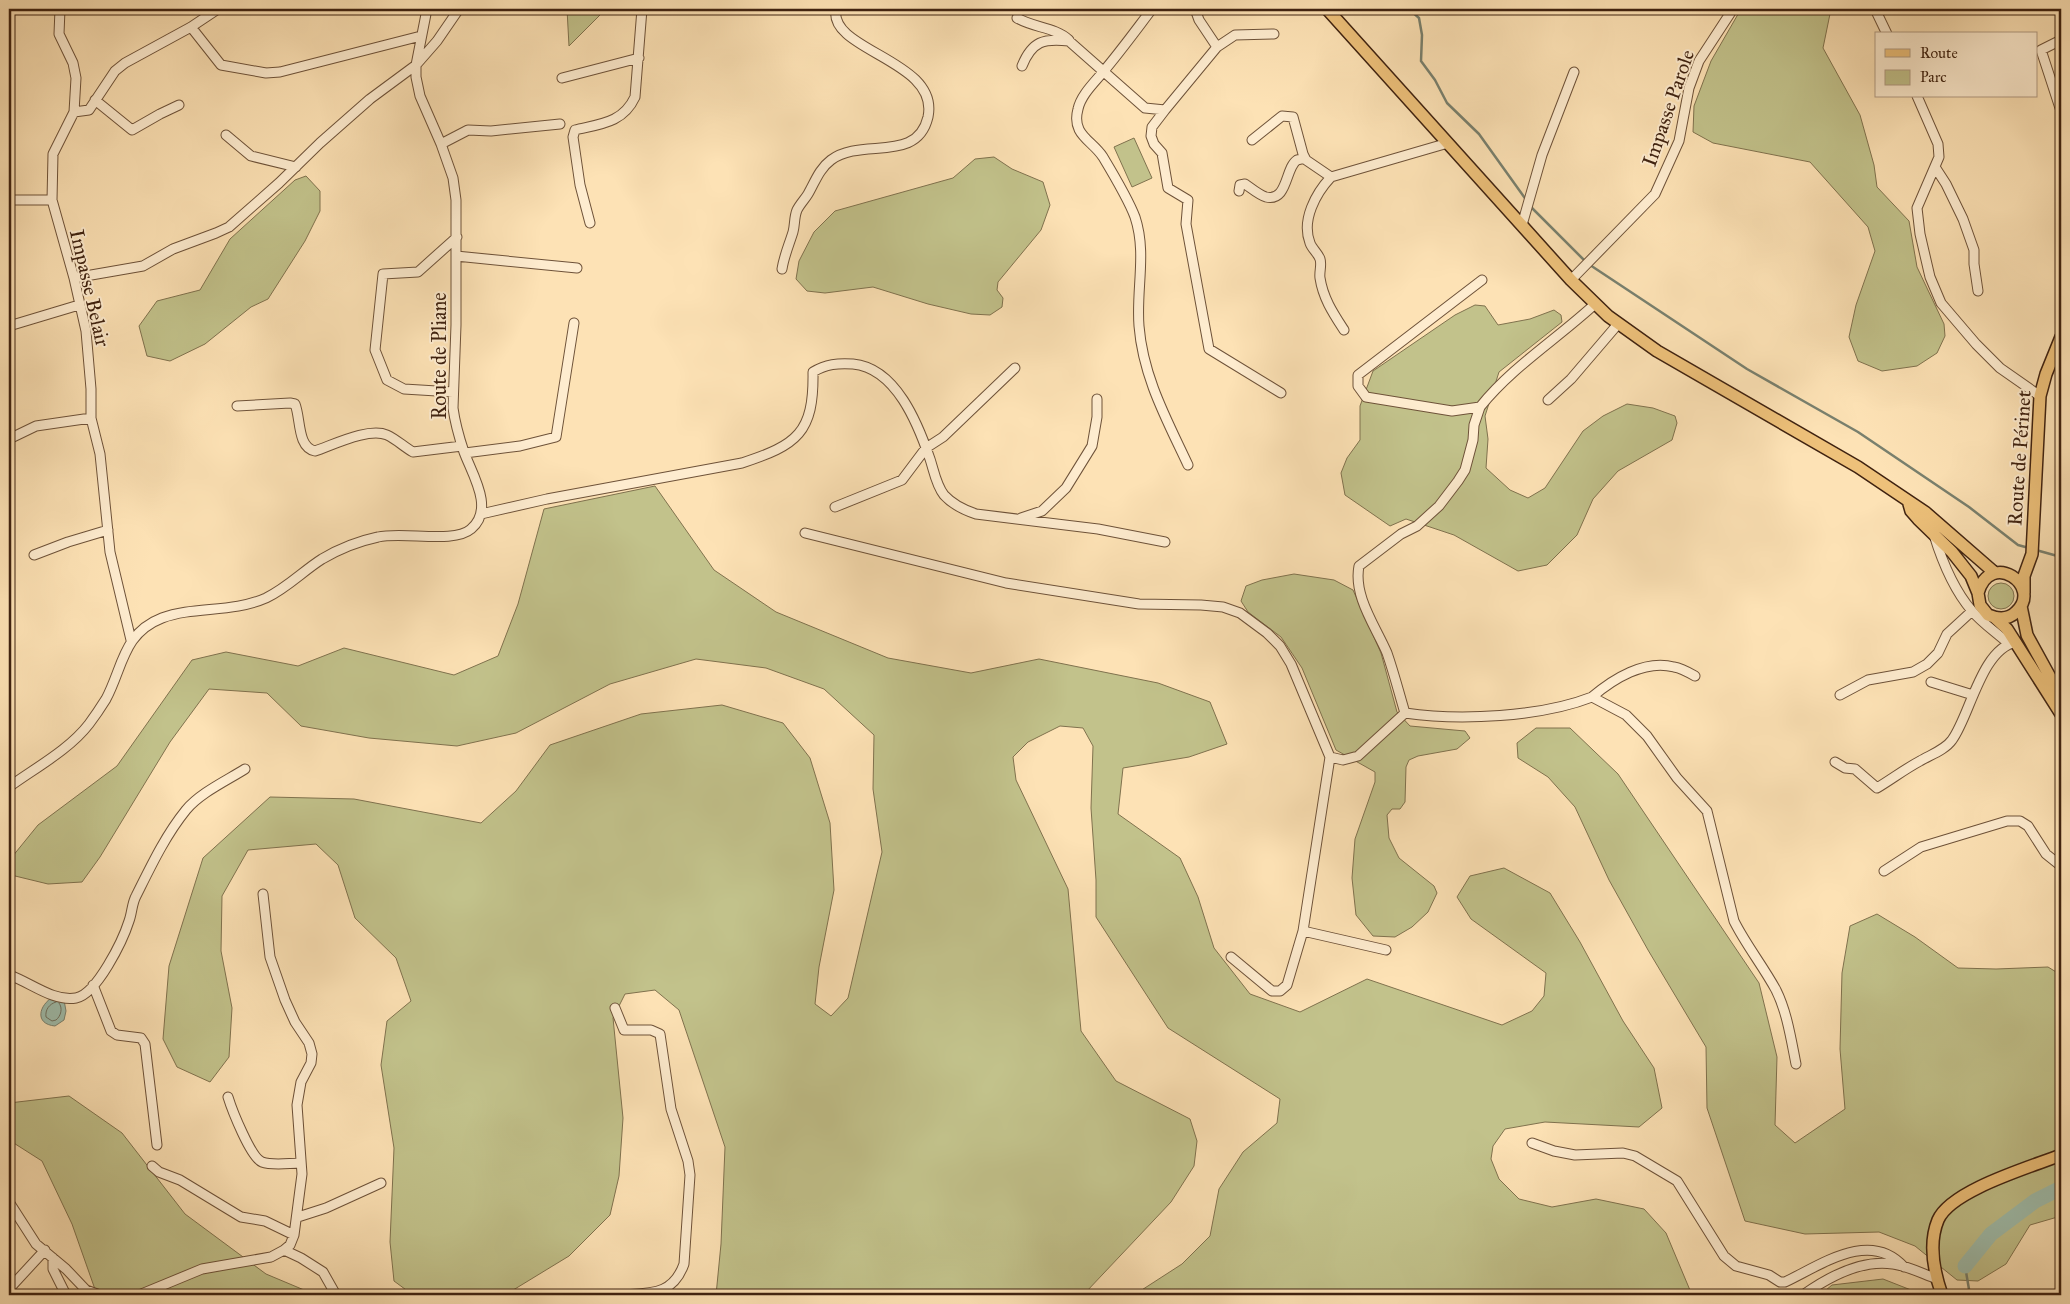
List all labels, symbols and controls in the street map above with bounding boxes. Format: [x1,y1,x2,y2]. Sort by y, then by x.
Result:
legend [1875,32,2038,98]
text: Route [1920,44,1958,62]
street label: Impasse Parole [1637,47,1699,169]
text: Parc [1920,68,1947,86]
street label: Impasse Belair [65,227,115,349]
street label: Route de Pliane [427,292,451,420]
street label: Route de Périnet [2002,389,2036,527]

